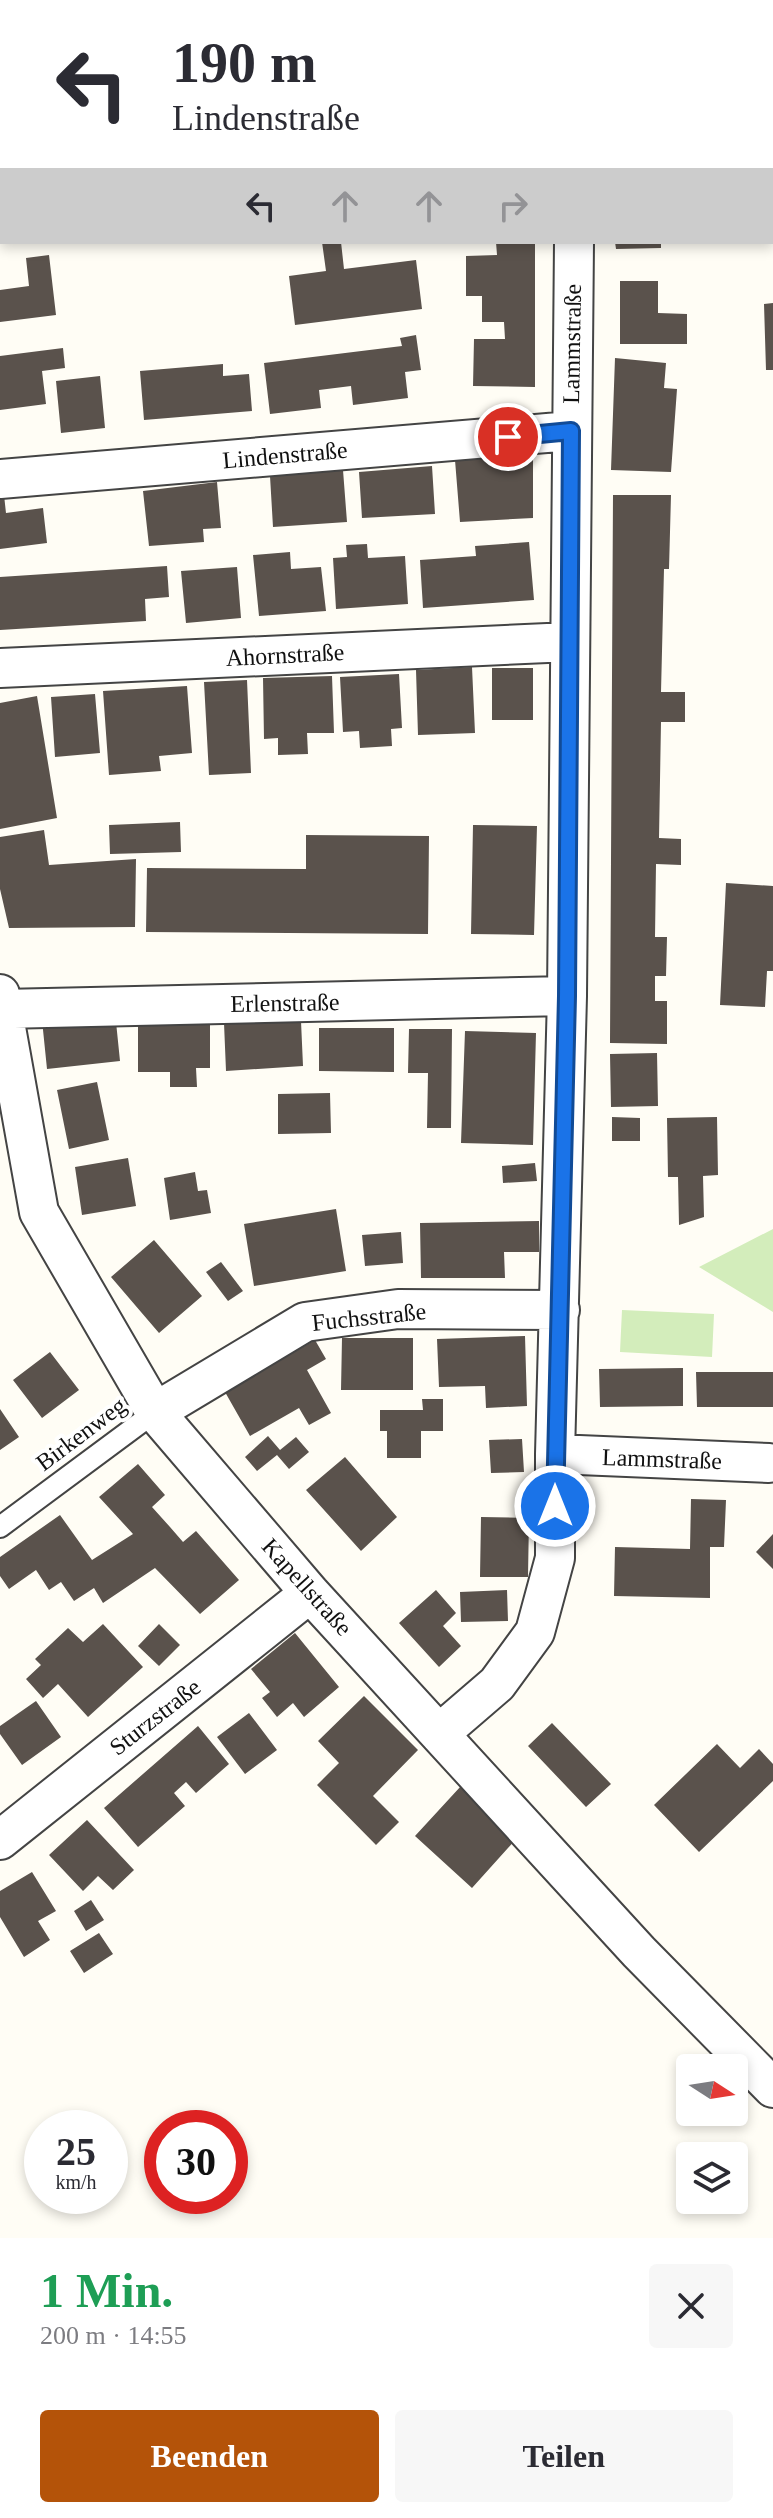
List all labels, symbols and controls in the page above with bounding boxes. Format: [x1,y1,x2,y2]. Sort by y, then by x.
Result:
icon: left [40,32,144,136]
text: 190 m [172,32,317,94]
text: Lindenstraße [172,98,360,138]
icon: left [239,184,283,228]
icon: ahead [323,184,367,228]
icon: ahead [407,184,451,228]
icon: right [491,184,535,228]
street label: Lammstraße [558,284,586,404]
pin [474,403,542,471]
icon: arrive [486,415,530,459]
street label: Lindenstraße [221,437,349,473]
street label: Ahornstraße [225,639,345,671]
street label: Erlenstraße [230,989,340,1017]
street label: Fuchsstraße [311,1298,427,1336]
street label: Birkenweg [31,1392,131,1476]
street label: Lammstraße [602,1444,722,1474]
position arrow [513,1464,597,1548]
street label: Kapellstraße [257,1533,357,1641]
street label: Sturzstraße [104,1674,206,1760]
north arrow [676,2054,748,2126]
map controls [676,2054,748,2214]
speed limit sign: 30 [144,2110,248,2214]
text: 25 [56,2129,96,2174]
button: layers [676,2142,748,2214]
text: km/h [55,2171,97,2193]
text: 1 Min. [40,2264,173,2317]
button: close [649,2264,733,2348]
text: 200 m · 14:55 [40,2321,187,2350]
button: Beenden [40,2410,379,2502]
button: Teilen [395,2410,733,2502]

